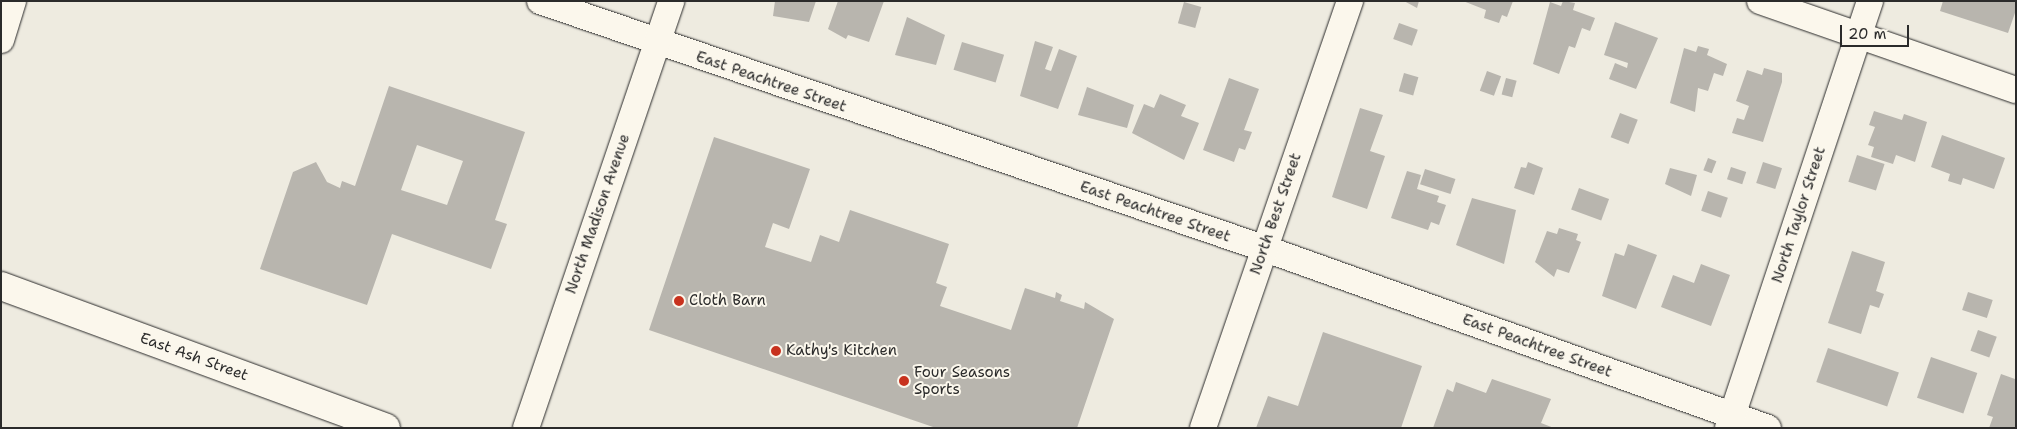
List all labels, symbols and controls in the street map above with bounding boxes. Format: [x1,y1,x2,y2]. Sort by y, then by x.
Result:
scale bar [1842,15,1911,47]
text: 20 m [1848,24,1887,44]
street label: East Peachtree Street [693,48,849,116]
street label: North Madison Avenue [562,132,634,296]
street label: North Taylor Street [1768,145,1830,285]
street label: North Best Street [1247,151,1305,277]
street label: East Peachtree Street [1077,178,1233,246]
place label: Cloth Barn [689,292,766,310]
marker: Cloth Barn [673,295,685,307]
street label: East Peachtree Street [1460,311,1614,381]
street label: East Ash Street [137,329,251,385]
place label: Kathy's Kitchen [786,342,897,360]
marker: Kathy's Kitchen [770,345,782,357]
place label: Four Seasons Sports [914,363,1010,398]
marker: Four Seasons Sports [898,375,910,387]

